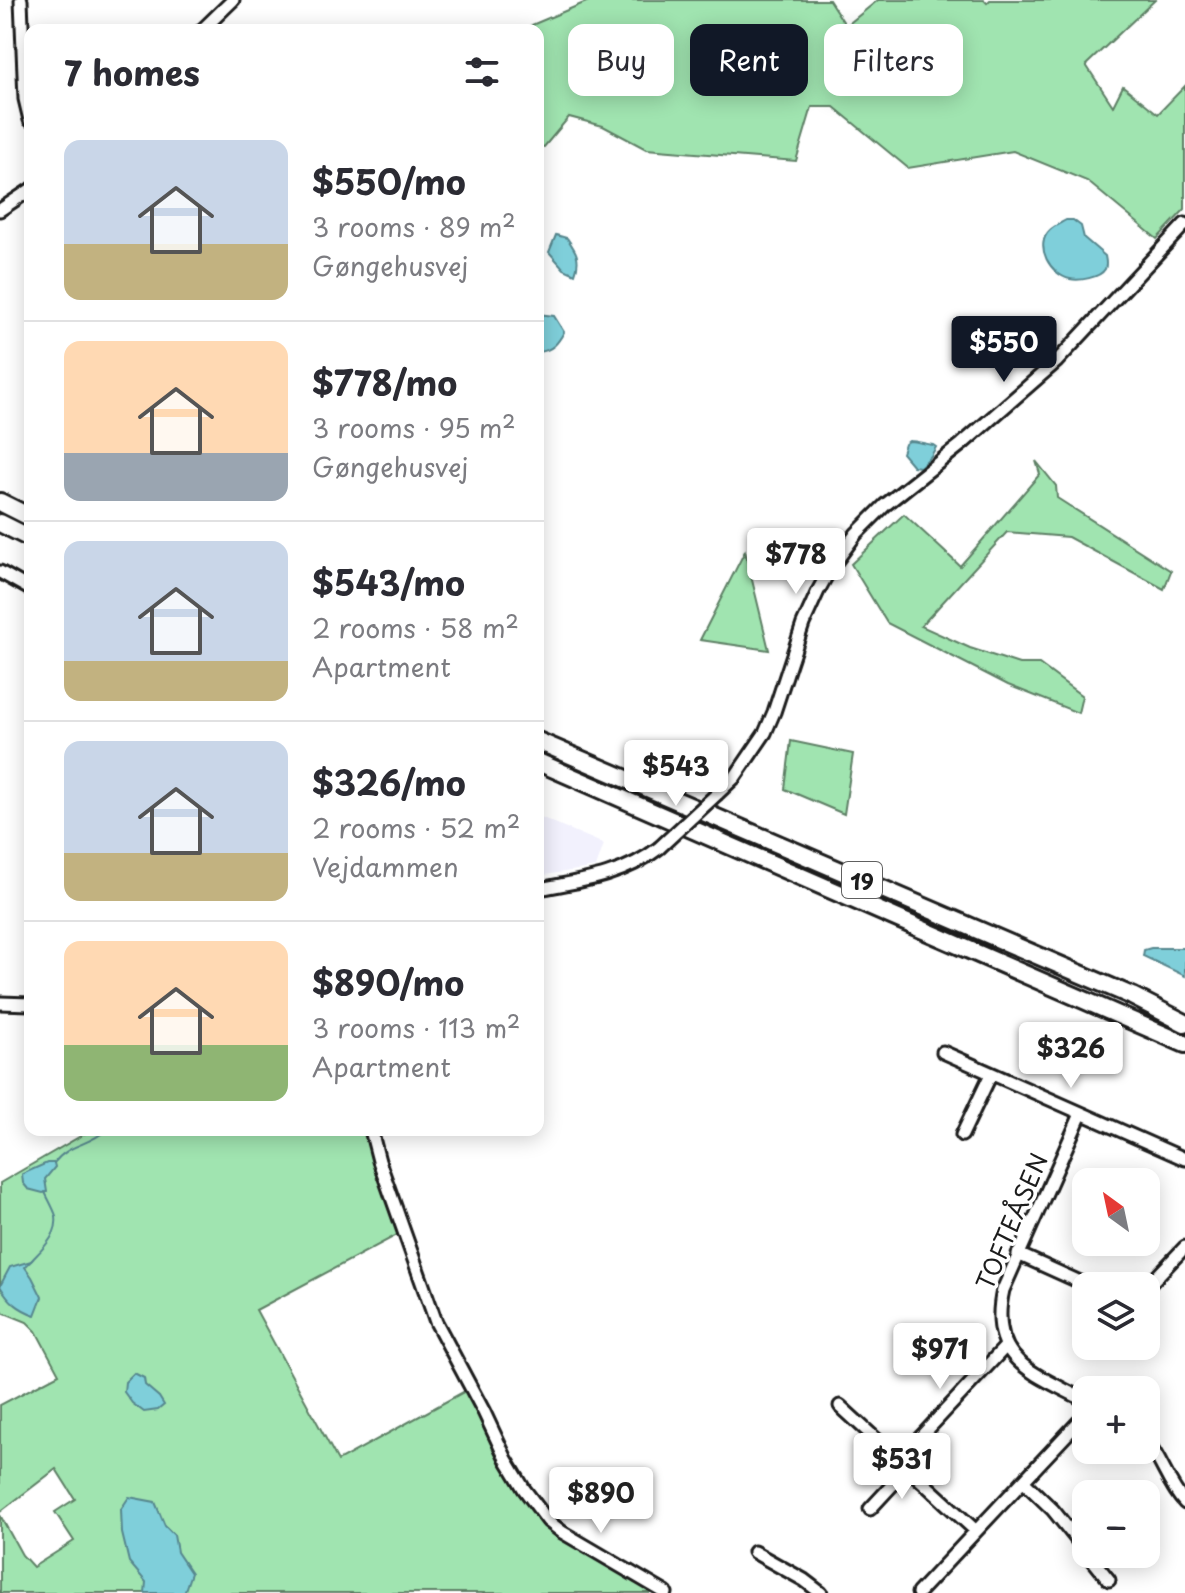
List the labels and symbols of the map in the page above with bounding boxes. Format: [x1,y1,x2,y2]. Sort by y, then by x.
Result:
pin: $550 [957,316,1051,384]
pin: $778 [749,528,843,596]
pin: $543 [629,740,723,808]
road number: 19 [842,862,882,898]
pin: $326 [1024,1022,1118,1090]
street label: TOFTEÅSEN [966,1147,1056,1295]
north arrow [1072,1168,1160,1256]
pin: $971 [893,1323,987,1391]
pin: $531 [855,1433,949,1501]
pin: $890 [554,1467,648,1535]

